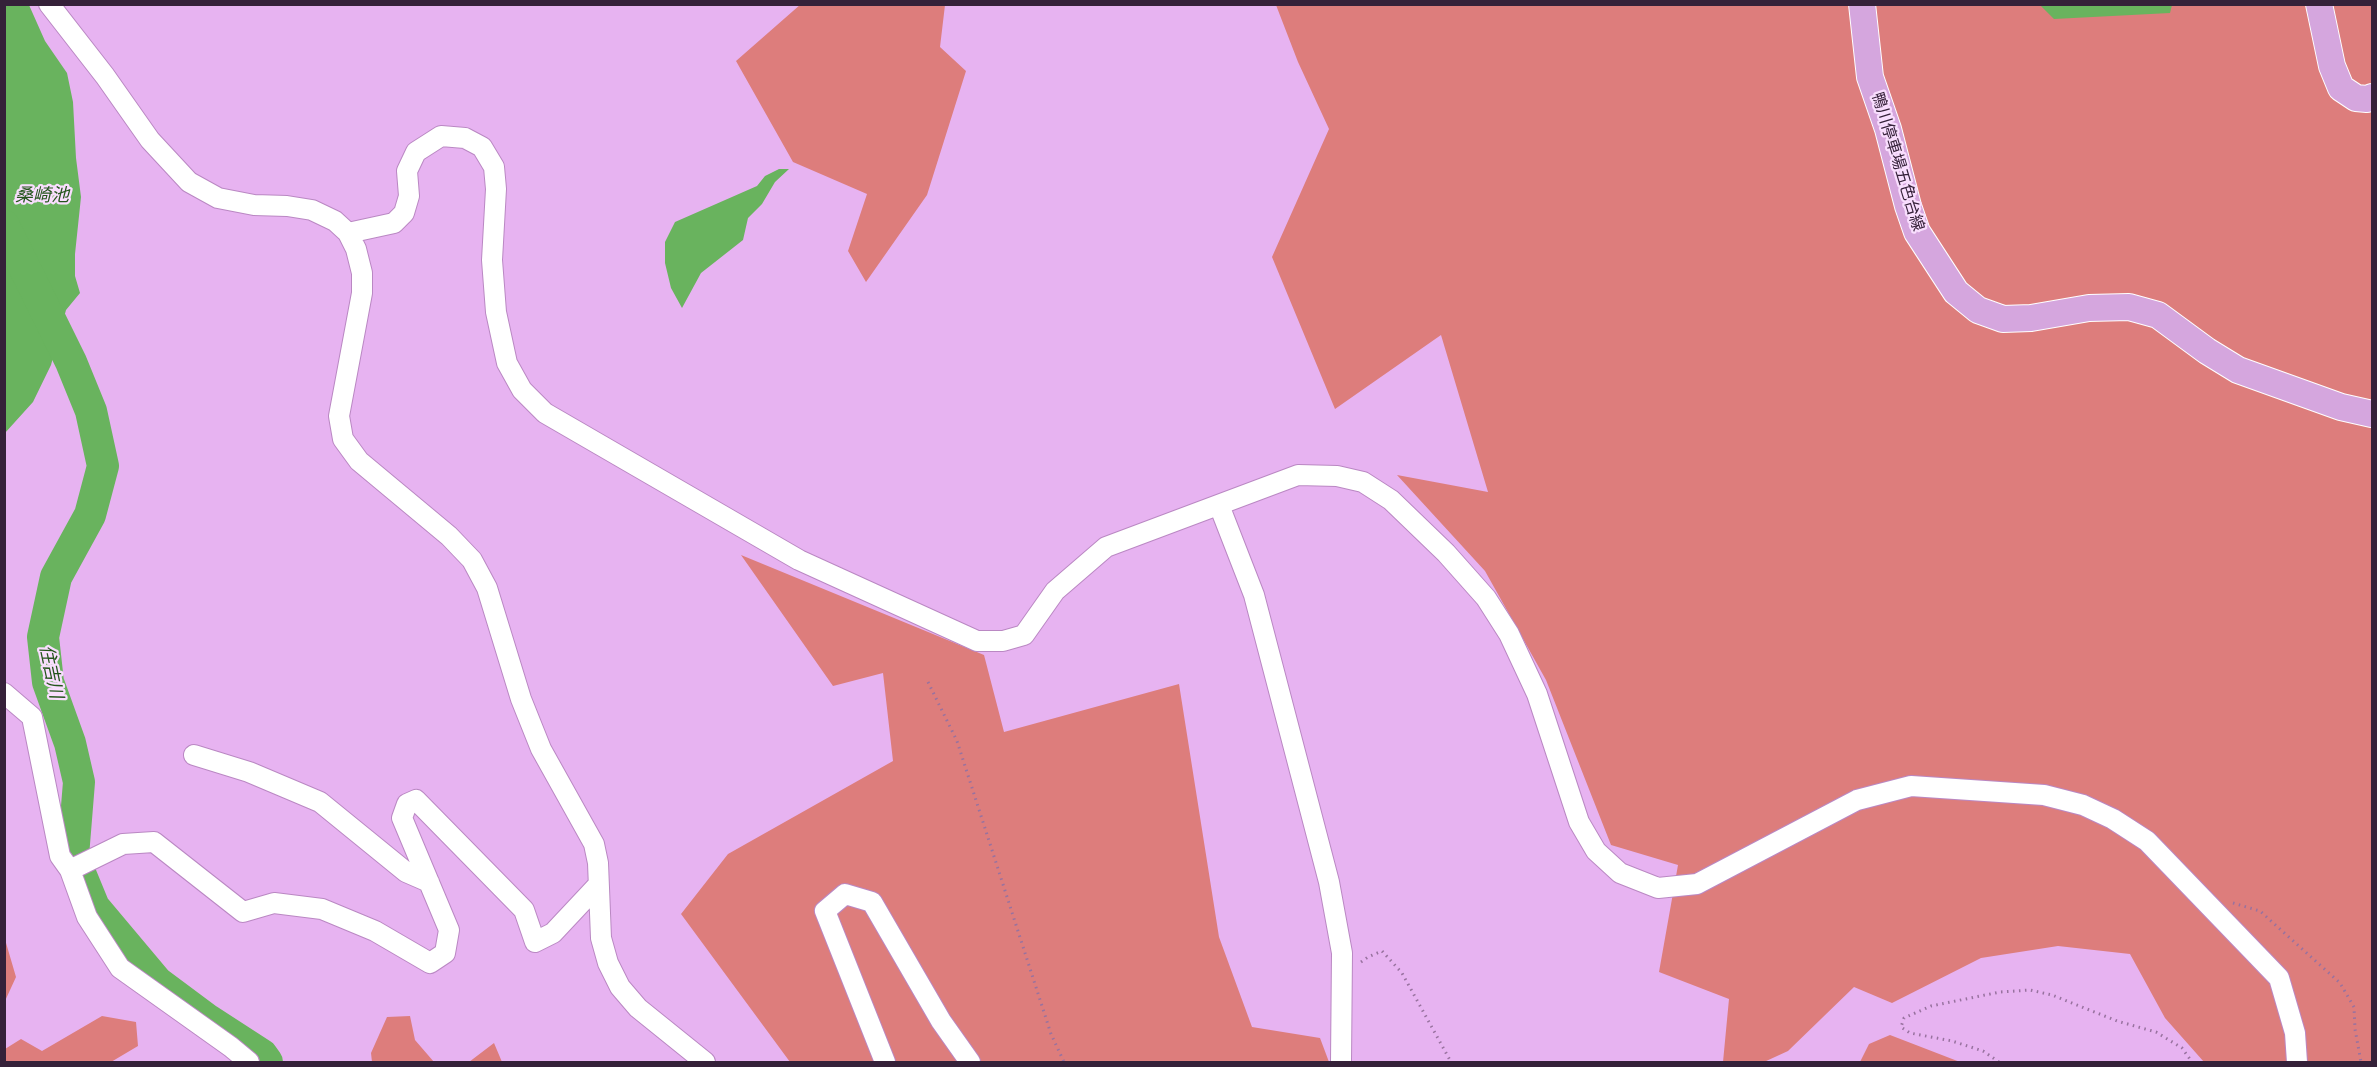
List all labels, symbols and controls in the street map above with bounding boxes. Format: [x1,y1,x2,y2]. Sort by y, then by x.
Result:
street label: 鴨川停車場五色台線 [1867,90,1927,234]
water label: 桑崎池 [15,185,69,207]
water label: 住吉川 [34,643,66,701]

